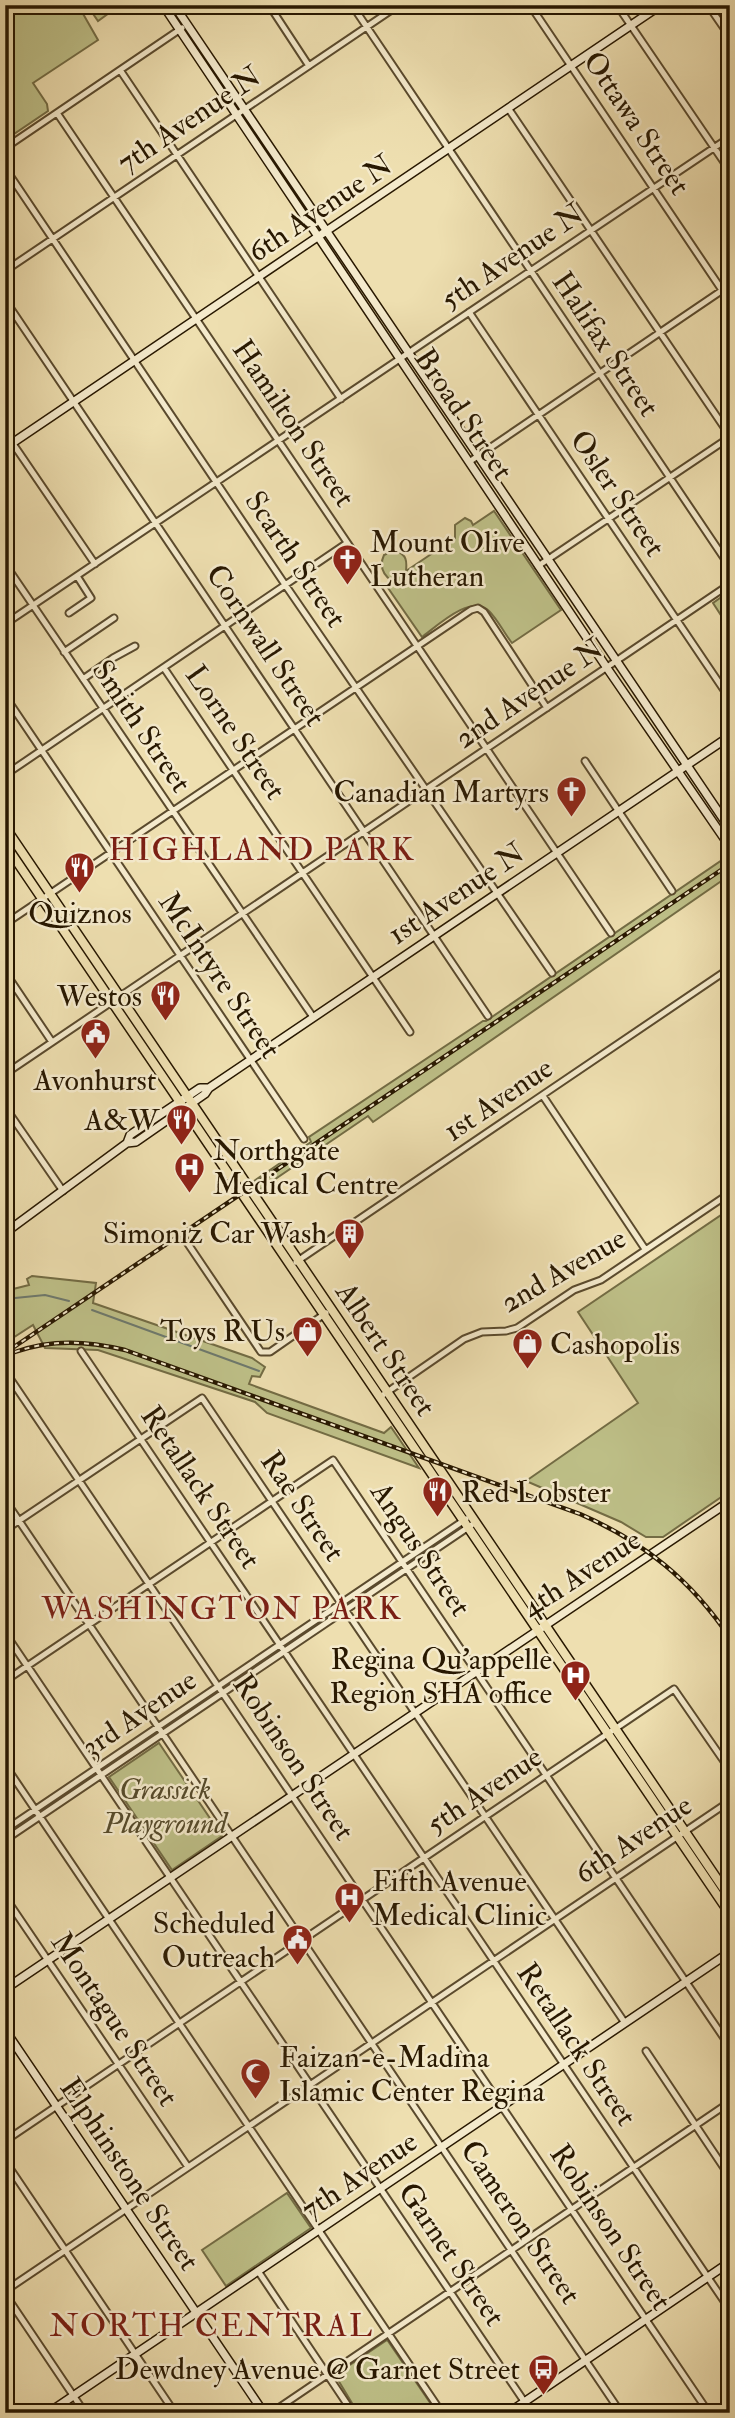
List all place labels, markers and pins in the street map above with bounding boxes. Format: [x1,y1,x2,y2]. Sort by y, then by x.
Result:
place label: Mount Olive Lutheran [370,524,525,595]
church icon: Mount Olive Lutheran [330,542,364,586]
place label: Canadian Martyrs [333,774,549,811]
church icon: Canadian Martyrs [555,775,589,819]
restaurant icon: Quiznos [63,850,97,894]
place label: Quiznos [28,895,132,932]
place label: Westos [56,978,142,1015]
restaurant icon: Westos [148,979,182,1023]
public building icon: Avonhurst [78,1017,112,1061]
place label: Avonhurst [32,1062,157,1099]
place label: A&W [83,1102,160,1139]
restaurant icon: A&W [165,1103,199,1147]
place label: Northgate Medical Centre [213,1132,398,1203]
hospital icon: Northgate Medical Centre [173,1150,207,1194]
place label: Simoniz Car Wash [103,1215,327,1252]
building icon: Simoniz Car Wash [333,1216,367,1260]
place label: Toys R Us [160,1313,285,1350]
shop icon: Toys R Us [291,1314,325,1358]
place label: Cashopolis [550,1326,680,1363]
shop icon: Cashopolis [510,1327,544,1371]
place label: Red Lobster [461,1474,611,1511]
restaurant icon: Red Lobster [421,1475,455,1519]
place label: Regina Qu'appelle Region SHA office [329,1641,552,1712]
hospital icon: Regina Qu'appelle Region SHA office [558,1659,592,1703]
place label: Fifth Avenue Medical Clinic [372,1863,547,1934]
hospital icon: Fifth Avenue Medical Clinic [332,1881,366,1925]
place label: Scheduled Outreach [153,1905,275,1976]
public building icon: Scheduled Outreach [281,1923,315,1967]
place label: Faizan-e-Madina Islamic Center Regina [279,2039,545,2110]
mosque icon: Faizan-e-Madina Islamic Center Regina [239,2057,273,2101]
place label: Dewdney Avenue @ Garnet Street [115,2351,520,2388]
bus stop icon: Dewdney Avenue @ Garnet Street [526,2352,560,2396]

